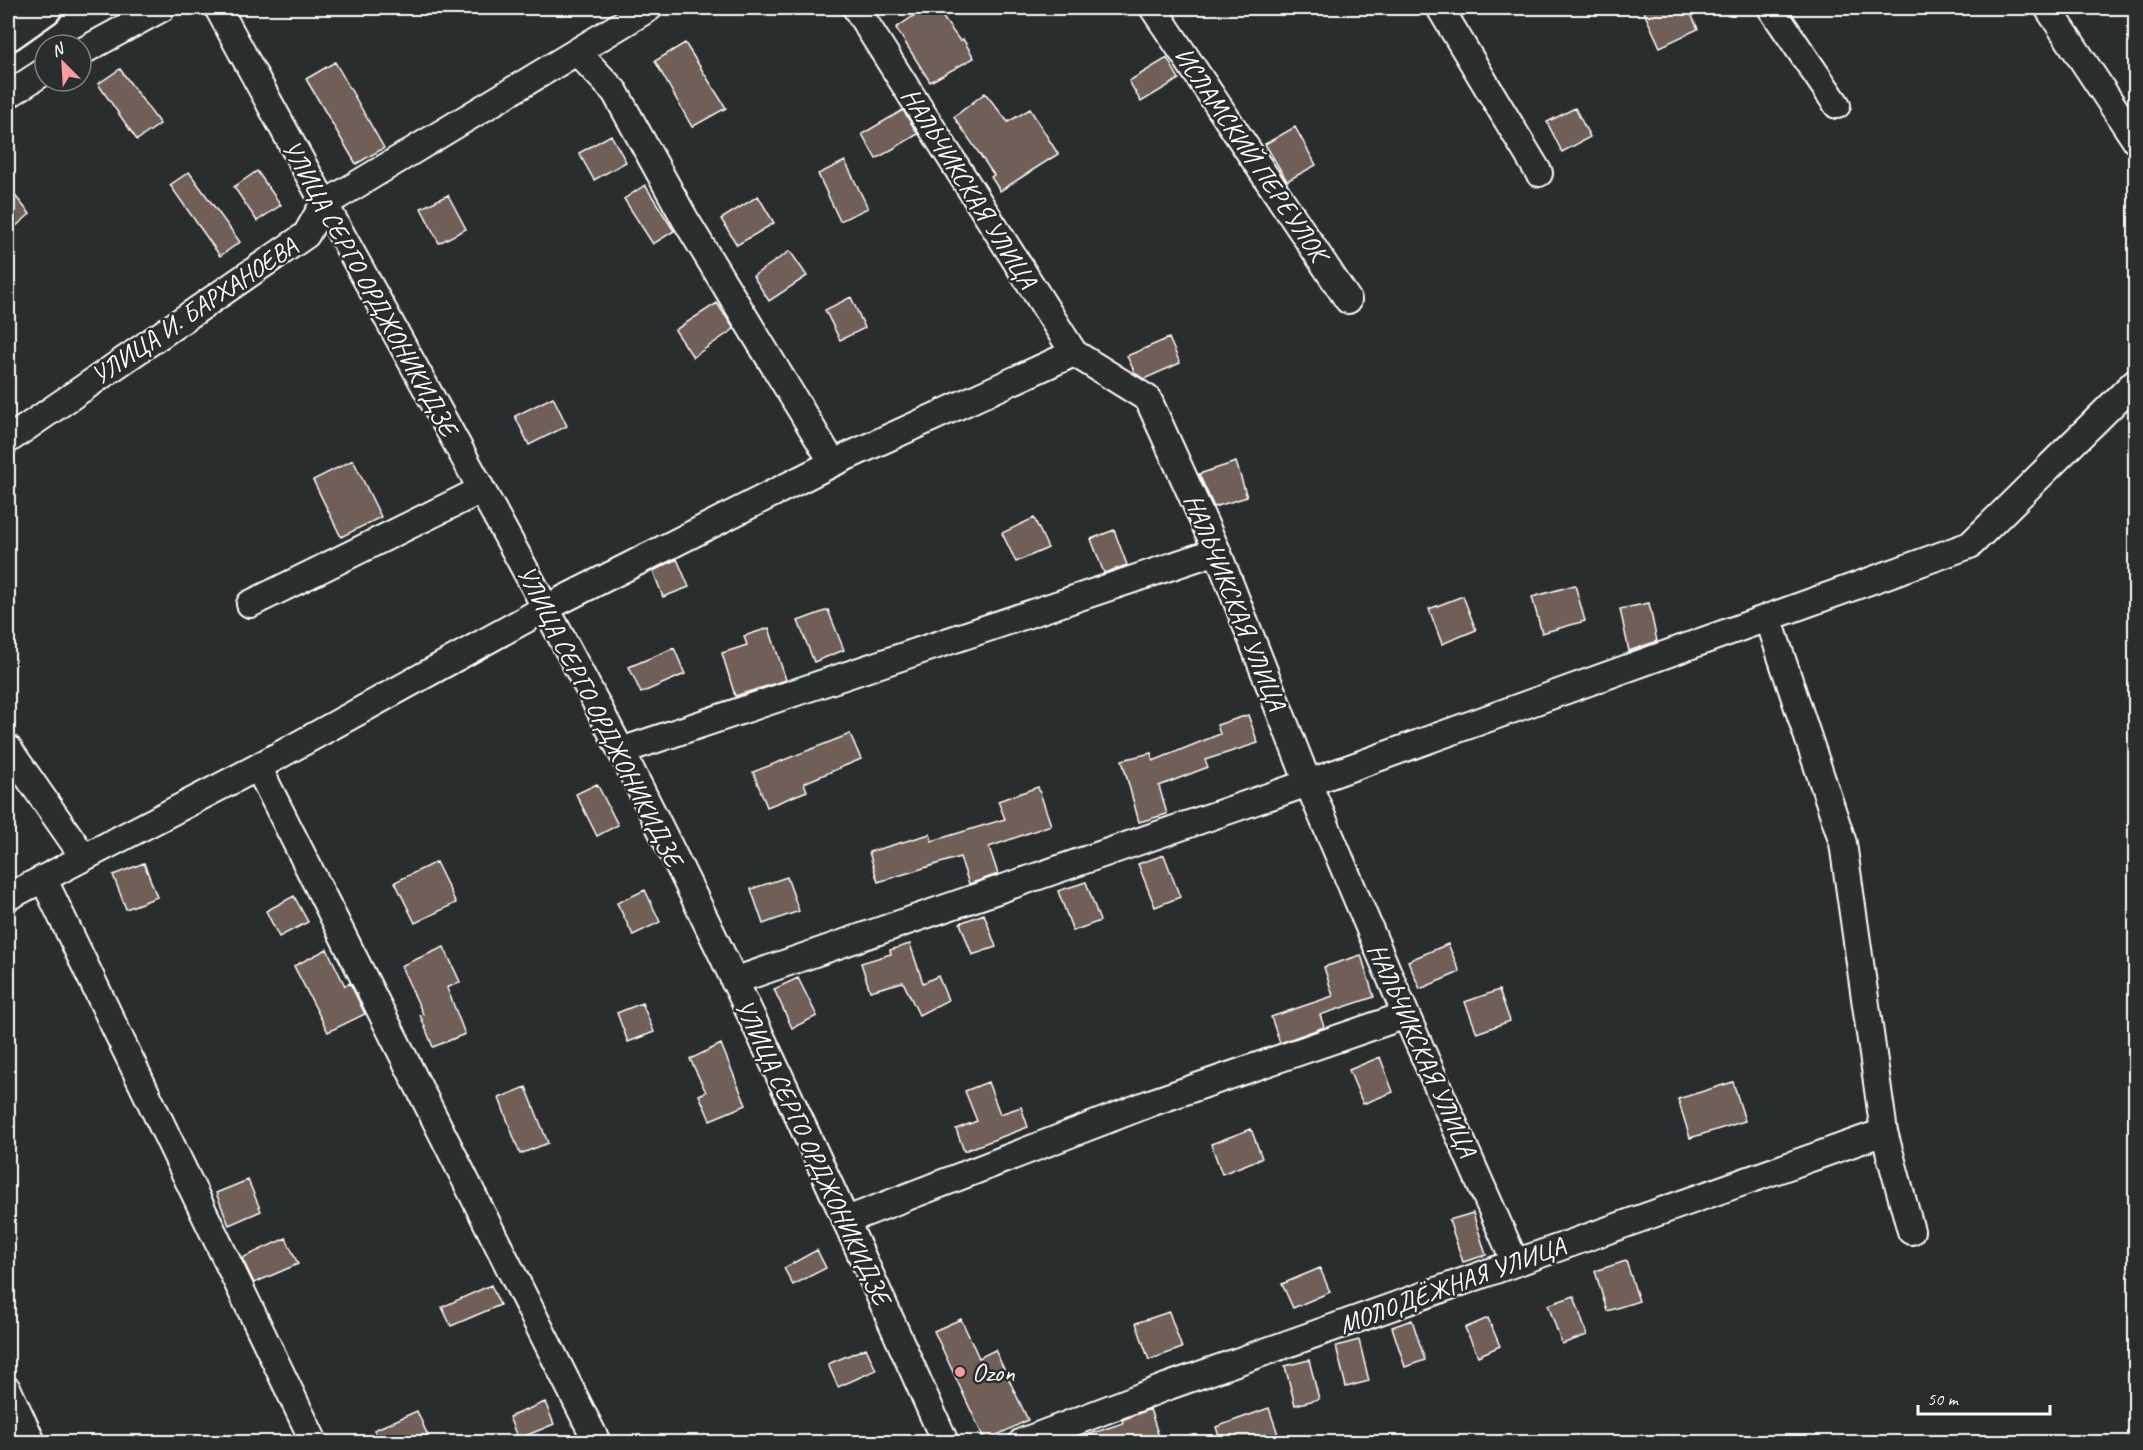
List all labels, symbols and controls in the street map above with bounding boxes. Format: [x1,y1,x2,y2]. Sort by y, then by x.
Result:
north arrow [33,33,93,93]
text: N [49,38,69,61]
street label: ИСЛАМСКИЙ ПЕРЕУЛОК [1167,41,1338,272]
street label: НАЛЬЧИКСКАЯ УЛИЦА [894,82,1045,296]
street label: УЛИЦА СЕРГО ОРДЖОНИКИДЗЕ [275,134,467,444]
street label: УЛИЦА И. БАРХАНОЕВА [85,229,304,392]
street label: НАЛЬЧИКСКАЯ УЛИЦА [1177,489,1294,717]
street label: УЛИЦА СЕРГО ОРДЖОНИКИДЗЕ [510,560,692,875]
street label: НАЛЬЧИКСКАЯ УЛИЦА [1360,938,1485,1164]
street label: УЛИЦА СЕРГО ОРДЖОНИКИДЗЕ [728,994,900,1313]
street label: МОЛОДЁЖНАЯ УЛИЦА [1335,1228,1570,1341]
place label: Ozon [972,1356,1015,1389]
marker: Ozon [953,1365,967,1379]
scale bar [1918,1378,2050,1416]
text: 50 m [1927,1388,1960,1410]

